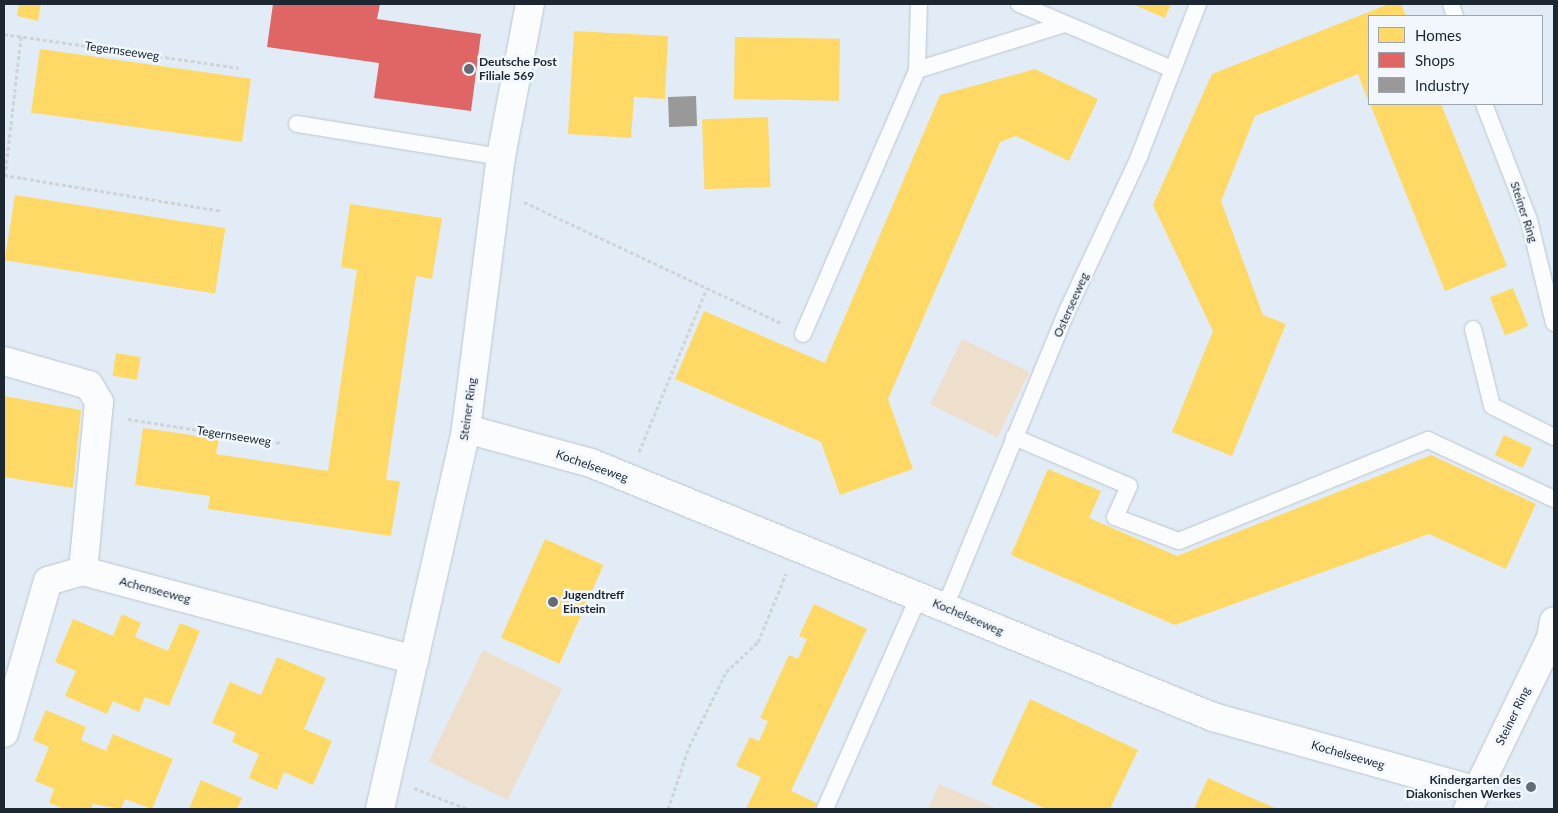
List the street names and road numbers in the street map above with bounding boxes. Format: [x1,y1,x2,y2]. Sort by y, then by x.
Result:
street label: Tegernseeweg [84,39,160,63]
street label: Steiner Ring [1507,180,1541,244]
street label: Osterseeweg [1050,270,1092,340]
street label: Steiner Ring [456,377,480,441]
street label: Tegernseeweg [196,423,272,449]
street label: Kochelseeweg [554,447,630,485]
street label: Achenseeweg [118,574,192,606]
street label: Kochelseeweg [930,596,1006,638]
street label: Steiner Ring [1493,684,1533,748]
street label: Kochelseeweg [1310,738,1386,772]

